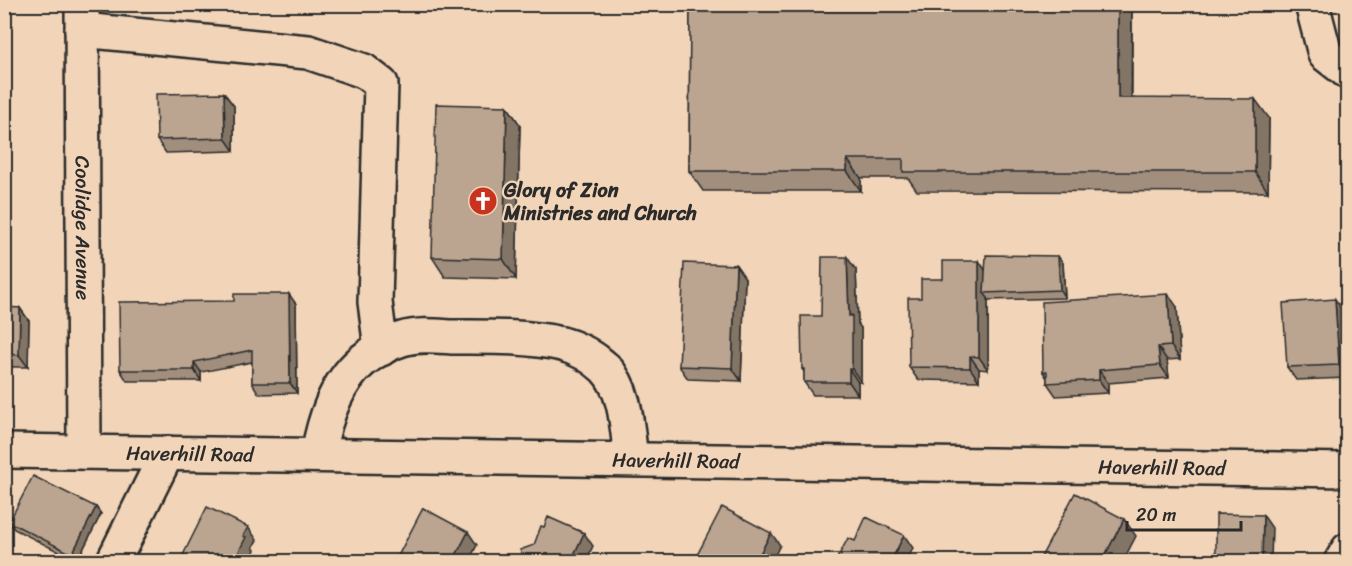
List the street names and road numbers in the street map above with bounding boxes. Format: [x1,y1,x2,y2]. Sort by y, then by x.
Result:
street label: Coolidge Avenue [65,156,100,300]
street label: Haverhill Road [126,436,255,473]
street label: Haverhill Road [612,443,741,479]
street label: Haverhill Road [1098,449,1227,486]

